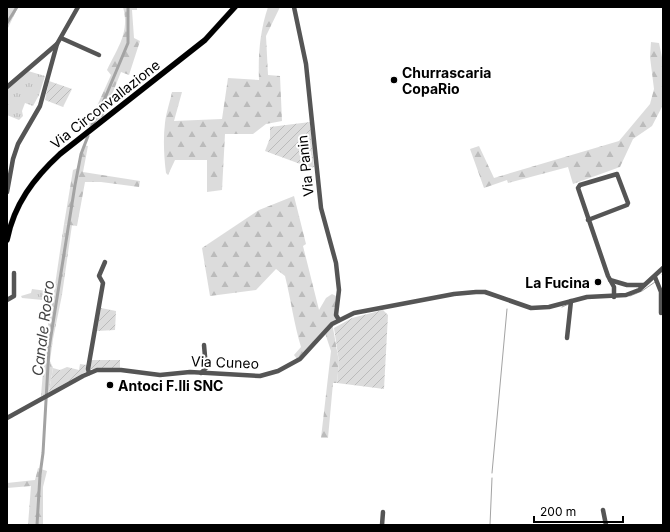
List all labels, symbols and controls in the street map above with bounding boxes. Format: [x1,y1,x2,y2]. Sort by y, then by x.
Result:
street label: Via Circonvallazione [47,56,163,152]
place label: Churrascaria CopaRio [402,64,491,97]
marker: Churrascaria CopaRio [389,75,399,85]
street label: Via Panin [293,134,317,198]
place label: La Fucina [525,274,590,291]
marker: La Fucina [593,277,603,287]
water label: Canale Roero [28,279,58,377]
street label: Via Cuneo [191,352,259,372]
place label: Antoci F.lli SNC [118,377,223,394]
marker: Antoci F.lli SNC [105,380,115,390]
scale bar [534,498,623,524]
text: 200 m [540,504,576,519]

